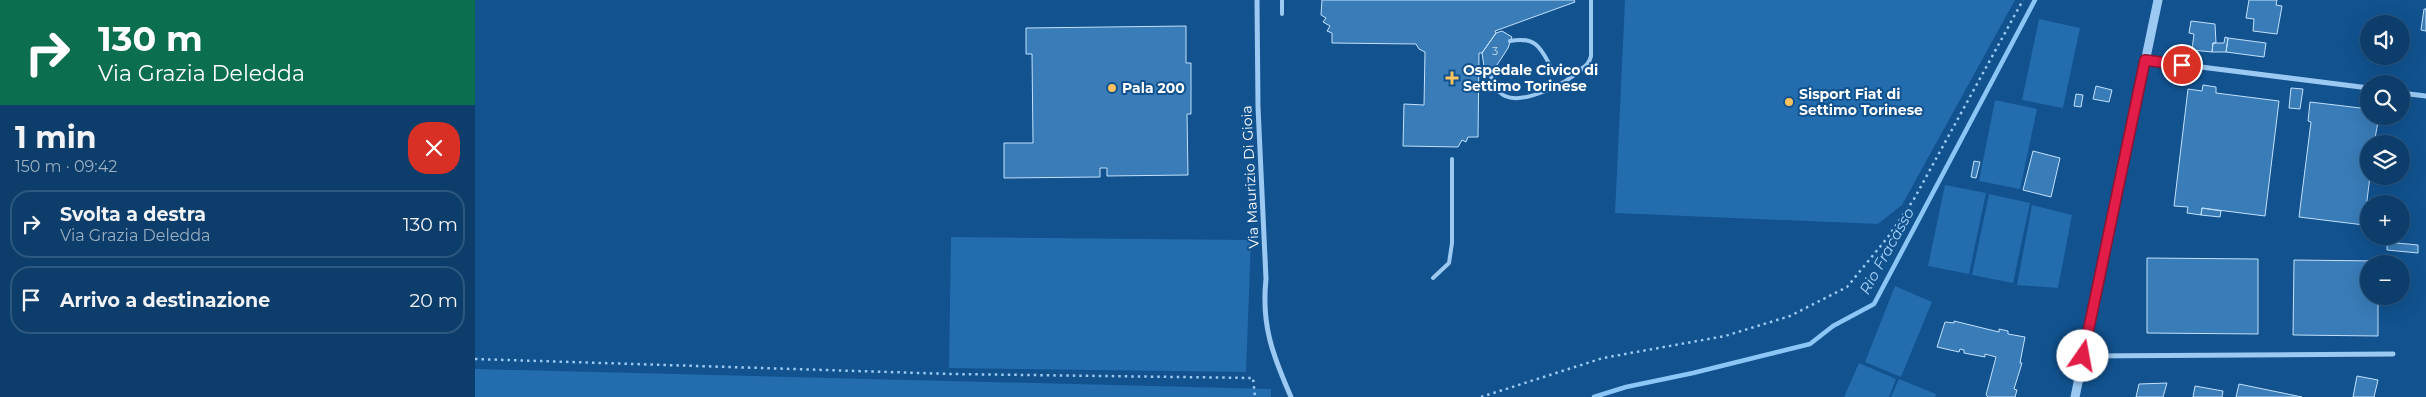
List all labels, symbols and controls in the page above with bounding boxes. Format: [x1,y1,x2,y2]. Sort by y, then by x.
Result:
map controls [2360,15,2410,305]
button: sound [2360,15,2410,65]
text: 130 m [98,17,203,60]
icon: right [15,20,80,85]
house number: 3 [1492,44,1498,58]
pin [2161,44,2203,86]
icon: arrive [2168,51,2196,79]
text: Via Grazia Deledda [98,60,305,87]
place label: Ospedale Civico di Settimo Torinese [1463,61,1598,95]
marker: Ospedale Civico di Settimo Torinese [1445,71,1459,85]
button: search [2360,75,2410,125]
place label: Pala 200 [1122,79,1185,97]
marker: Pala 200 [1106,82,1118,94]
place label: Sisport Fiat di Settimo Torinese [1799,85,1923,119]
marker: Sisport Fiat di Settimo Torinese [1783,96,1795,108]
street label: Via Maurizio Di Gioia [1237,105,1263,249]
text: 1 min [15,119,96,156]
button: close [408,122,460,174]
button: layers [2360,135,2410,185]
text: 150 m · 09:42 [15,157,117,176]
button: + [2360,195,2410,245]
text: Svolta a destra [60,203,206,226]
water label: Rio Fracasso [1855,204,1918,297]
icon: right [17,210,45,238]
text: 130 m [403,213,458,236]
text: Via Grazia Deledda [60,226,211,245]
button: − [2360,255,2410,305]
icon: arrive [17,286,45,314]
text: Arrivo a destinazione [60,289,270,312]
text: 20 m [410,289,458,312]
position arrow [2056,329,2108,381]

